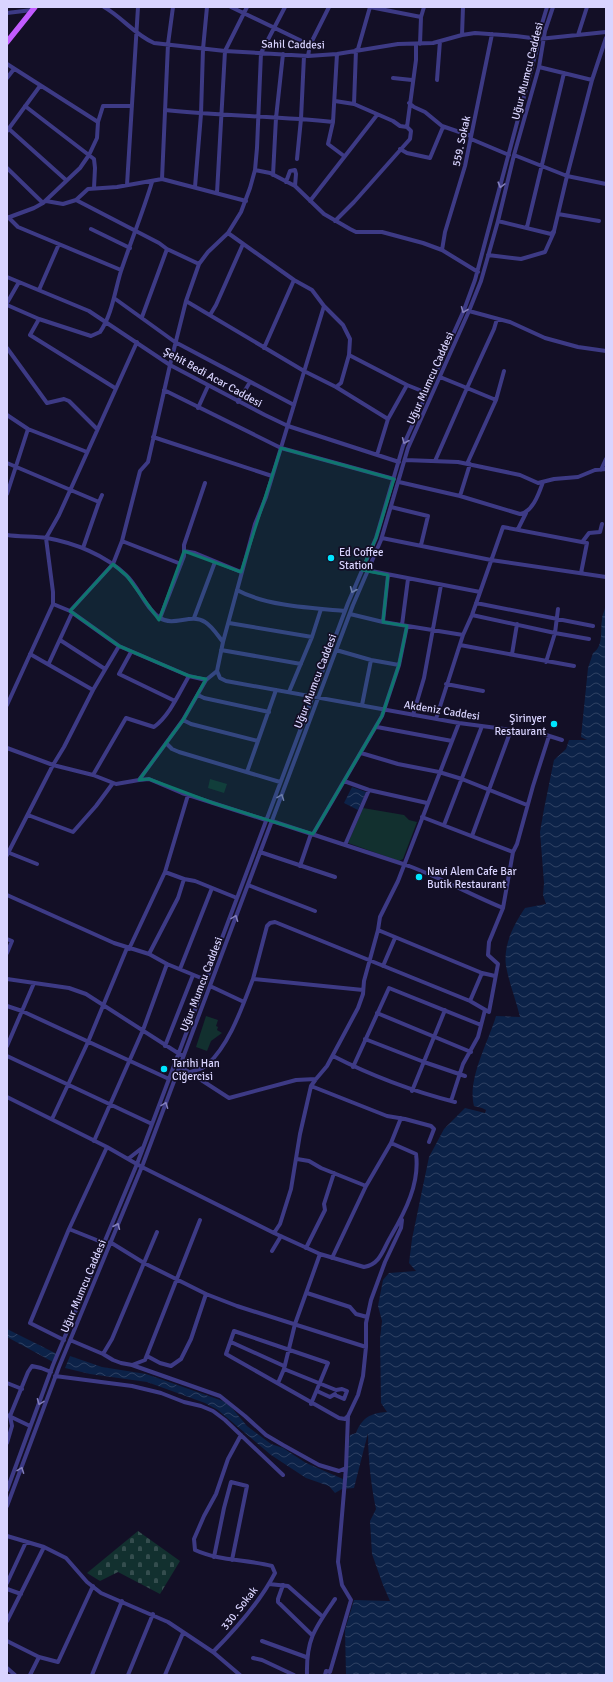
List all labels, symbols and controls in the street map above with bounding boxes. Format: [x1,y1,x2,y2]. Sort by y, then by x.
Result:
street label: Uğur Mumcu Caddesi [509,21,546,121]
street label: Sahil Caddesi [261,37,325,52]
street label: 559. Sokak [450,114,473,168]
one-way arrow [497,181,506,188]
one-way arrow [460,306,468,313]
street label: Uğur Mumcu Caddesi [404,330,457,427]
street label: Şehit Bedi Acar Caddesi [161,345,265,410]
one-way arrow [402,438,410,445]
place label: Ed Coffee Station [339,546,384,572]
marker: Ed Coffee Station [326,553,336,563]
one-way arrow [350,587,358,594]
street label: Uğur Mumcu Caddesi [291,632,339,730]
street label: Akdeniz Caddesi [403,698,481,723]
place label: Şirinyer Restaurant [494,712,546,738]
marker: Şirinyer Restaurant [549,719,559,729]
one-way arrow [277,793,285,800]
place label: Navi Alem Cafe Bar Butik Restaurant [427,865,517,891]
marker: Navi Alem Cafe Bar Butik Restaurant [414,872,424,882]
one-way arrow [231,915,239,922]
street label: Uğur Mumcu Caddesi [177,935,225,1033]
place label: Tarihi Han Ciğercisi [172,1057,220,1083]
marker: Tarihi Han Ciğercisi [159,1064,169,1074]
one-way arrow [160,1102,169,1109]
one-way arrow [113,1223,121,1230]
street label: Uğur Mumcu Caddesi [58,1238,109,1335]
one-way arrow [36,1398,44,1405]
one-way arrow [16,1466,24,1473]
street label: 330. Sokak [218,1584,261,1633]

